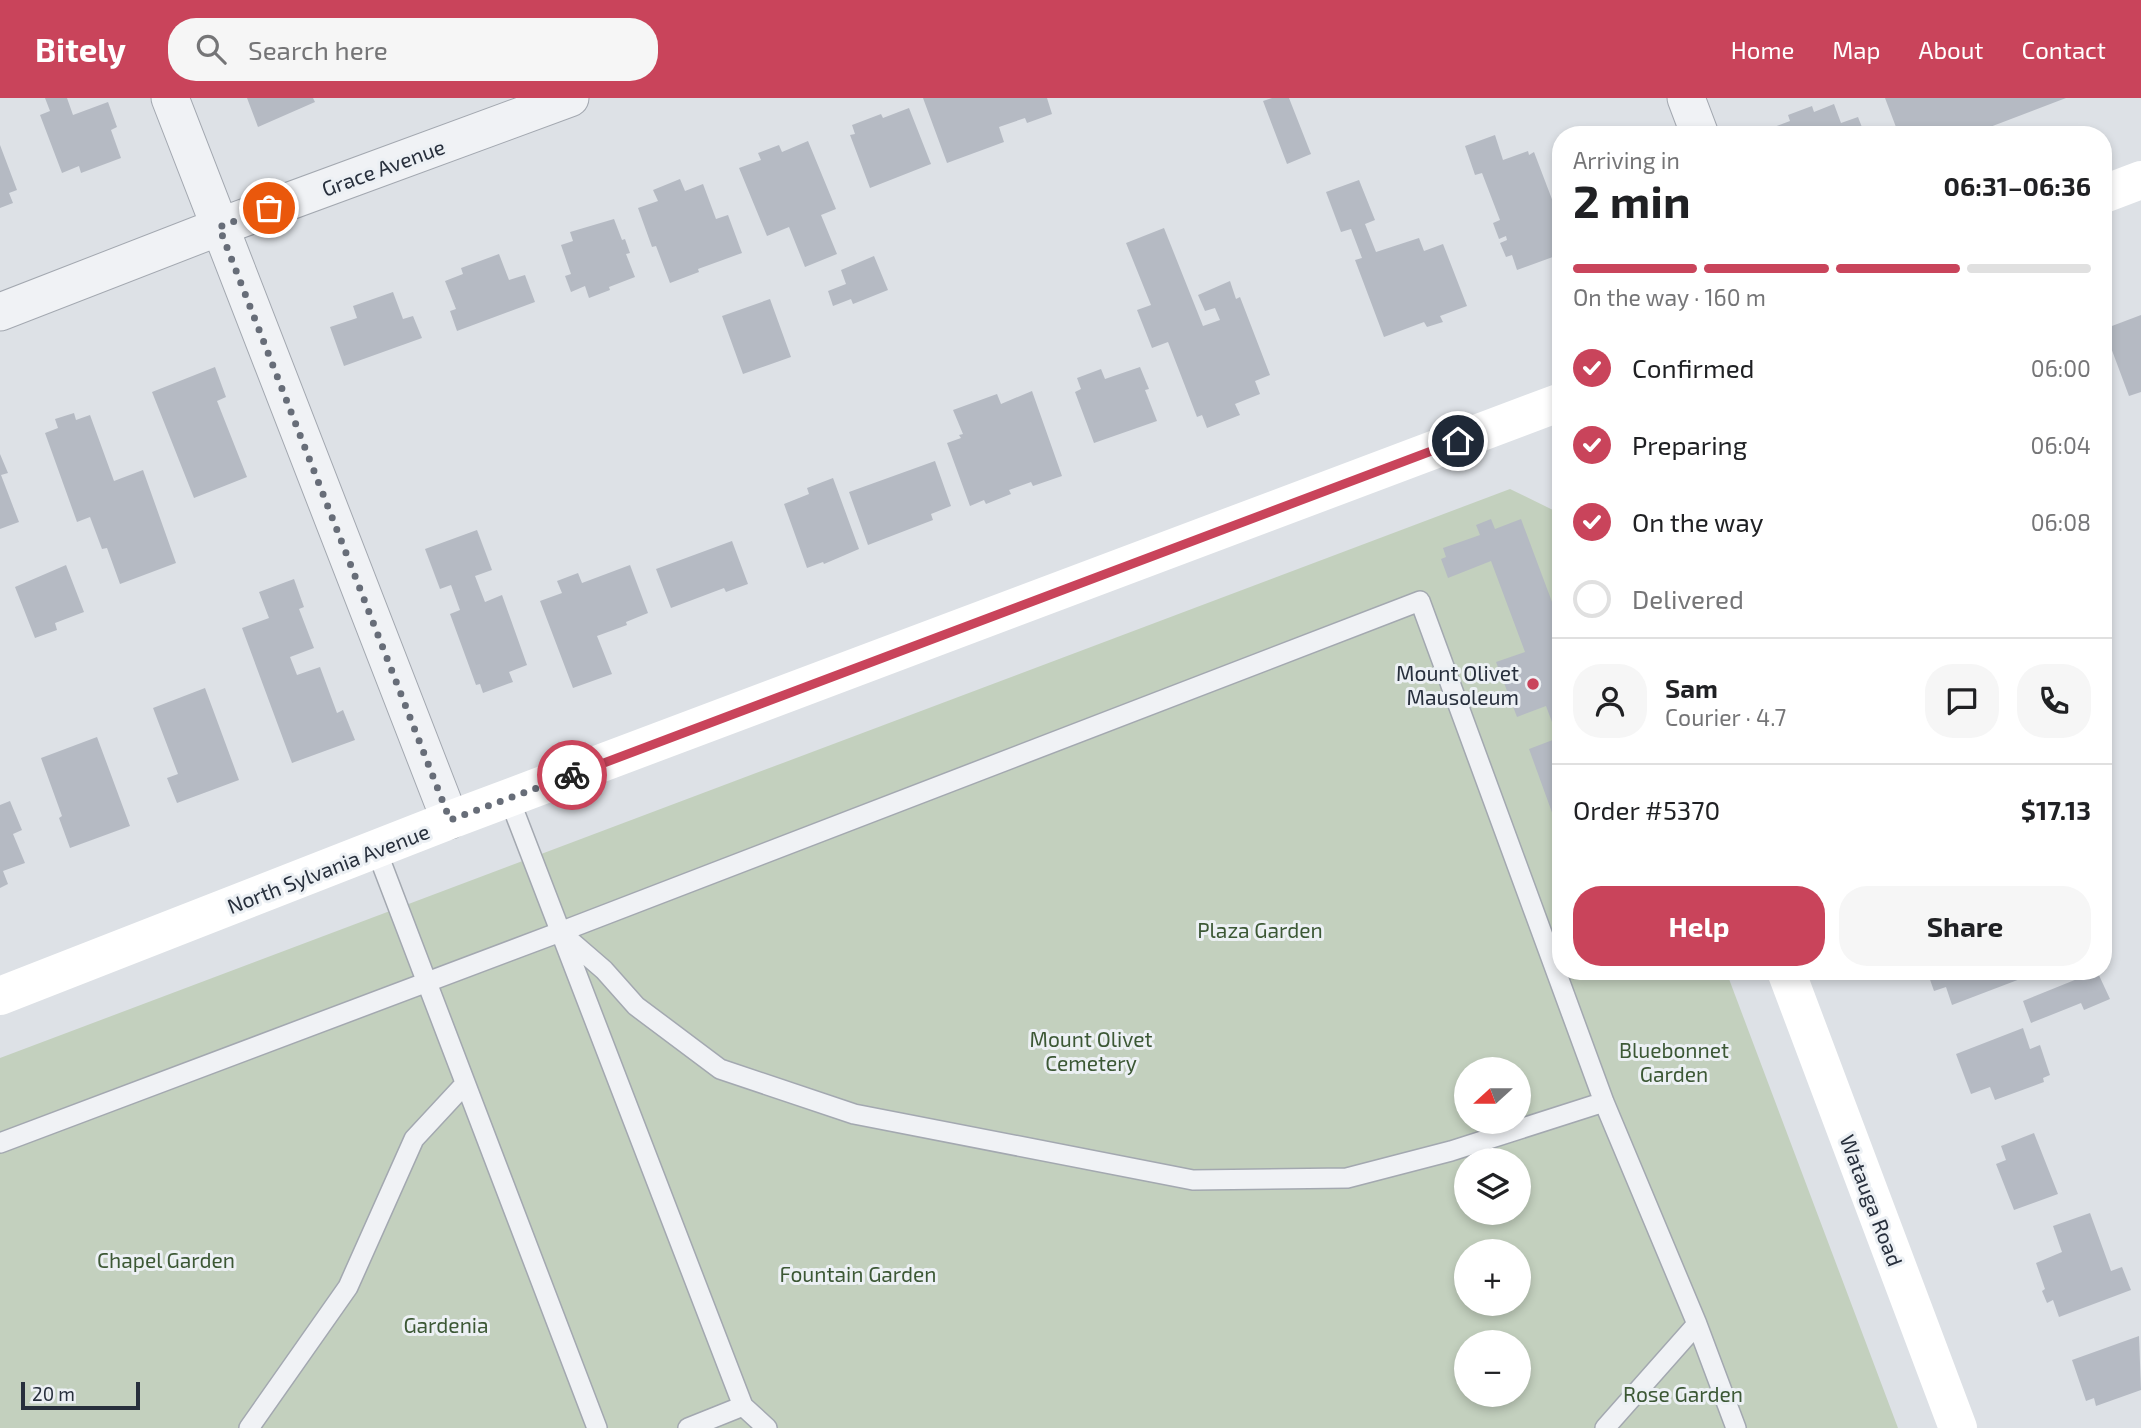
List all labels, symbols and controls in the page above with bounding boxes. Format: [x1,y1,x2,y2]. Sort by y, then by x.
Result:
search box [168,18,658,81]
text: Bitely [35,29,126,69]
icon: search [192,30,230,68]
text: Search here [248,34,388,65]
text: Home [1731,35,1794,64]
text: Map [1832,35,1880,64]
text: About [1918,35,1984,64]
text: Contact [2022,35,2106,64]
street label: Grace Avenue [318,133,448,201]
text: Arriving in [1573,146,1680,174]
text: 06:31–06:36 [1944,170,2091,201]
text: 2 min [1573,172,1691,227]
pin [239,178,299,238]
icon: bag [250,189,288,227]
text: On the way · 160 m [1573,283,1766,311]
icon: check [1573,349,1611,387]
text: Confirmed [1632,352,1755,383]
text: 06:00 [2031,354,2091,382]
pin [1428,411,1488,471]
icon: home [1439,422,1477,460]
icon: check [1573,426,1611,464]
text: Preparing [1632,429,1747,460]
text: 06:04 [2031,431,2091,459]
icon: check [1573,503,1611,541]
text: On the way [1632,506,1763,537]
text: 06:08 [2031,508,2091,536]
text: Delivered [1632,583,1744,614]
place label: Mount Olivet Mausoleum [1396,660,1519,709]
button: person [1573,664,1647,738]
button: chat [1925,664,1999,738]
button: phone [2017,664,2091,738]
text: Sam [1665,672,1718,703]
marker: Mount Olivet Mausoleum [1525,676,1541,692]
text: Courier · 4.7 [1665,703,1786,731]
courier [537,740,607,810]
icon: bike [553,756,591,794]
text: Order #5370 [1573,794,1720,825]
text: $17.13 [2021,794,2091,825]
street label: North Sylvania Avenue [223,818,433,918]
button: Help [1573,886,1825,966]
button: Share [1839,886,2091,966]
park label: Plaza Garden [1197,917,1323,942]
park label: Mount Olivet Cemetery [1030,1026,1152,1075]
park label: Bluebonnet Garden [1619,1037,1729,1086]
north arrow [1454,1057,1531,1134]
map controls [1454,1057,1531,1407]
street label: Watauga Road [1835,1131,1909,1269]
button: layers [1454,1148,1531,1225]
button: + [1454,1239,1531,1316]
park label: Chapel Garden [97,1247,235,1272]
park label: Fountain Garden [779,1261,937,1286]
park label: Gardenia [403,1312,489,1337]
button: − [1454,1330,1531,1407]
scale bar [21,1379,140,1411]
park label: Rose Garden [1623,1381,1743,1406]
text: 20 m [32,1382,75,1405]

